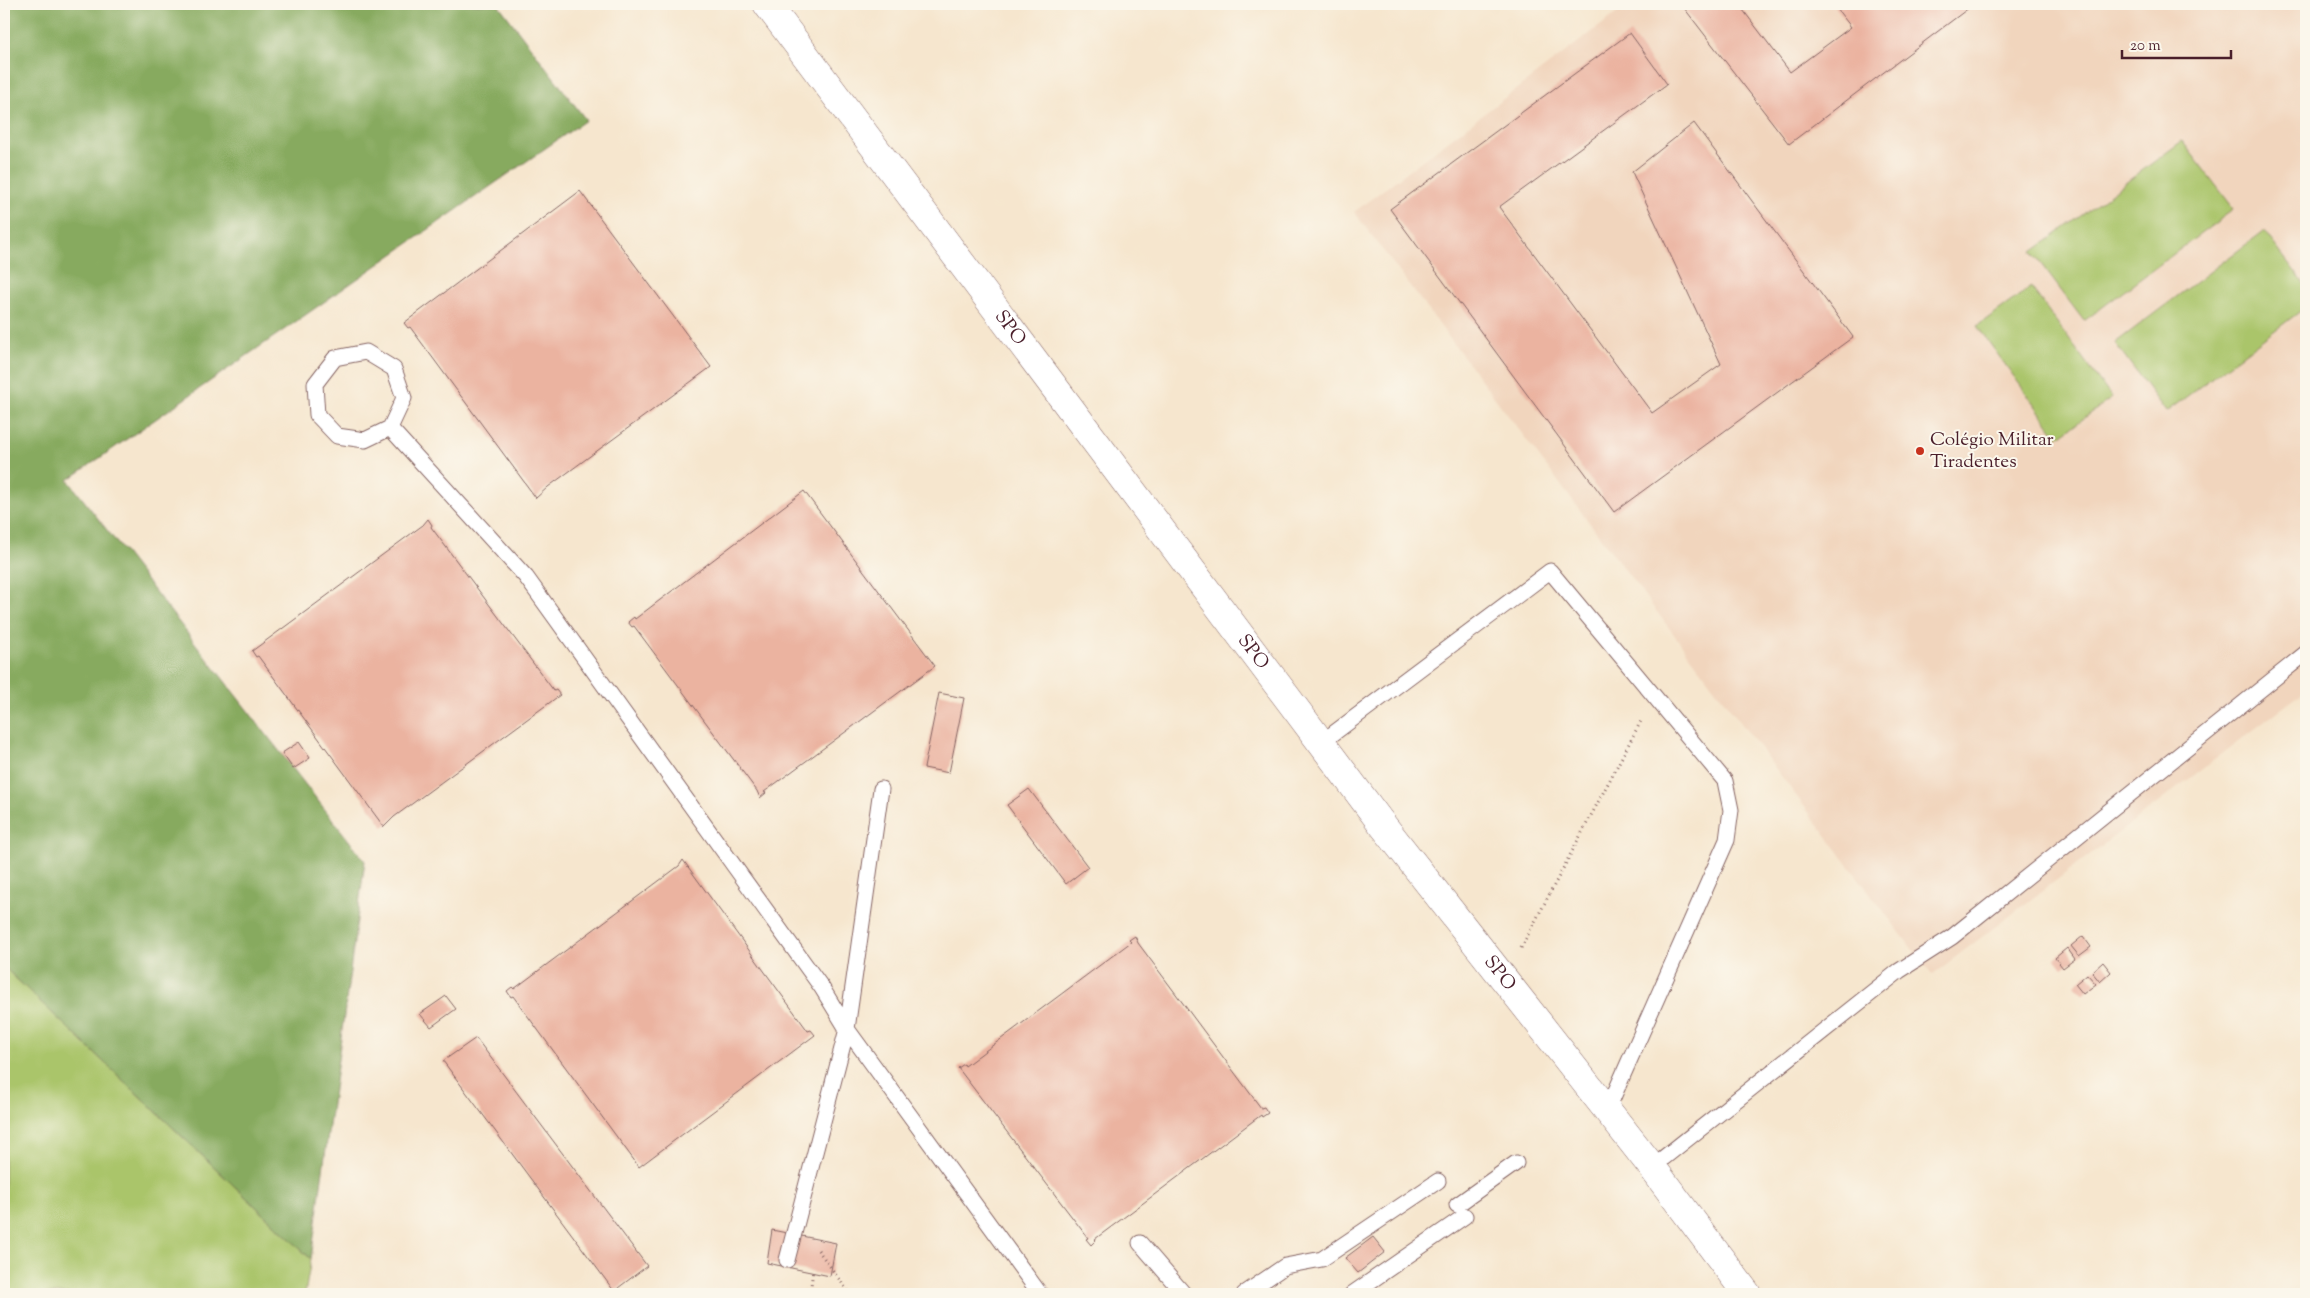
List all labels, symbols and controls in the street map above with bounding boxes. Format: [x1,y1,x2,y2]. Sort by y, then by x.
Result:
scale bar [2122,28,2231,60]
text: 20 m [2130,36,2161,57]
street label: SPO [988,305,1032,351]
place label: Colégio Militar Tiradentes [1930,427,2054,476]
marker: Colégio Militar Tiradentes [1914,445,1926,457]
street label: SPO [1231,629,1275,675]
street label: SPO [1477,950,1522,997]

